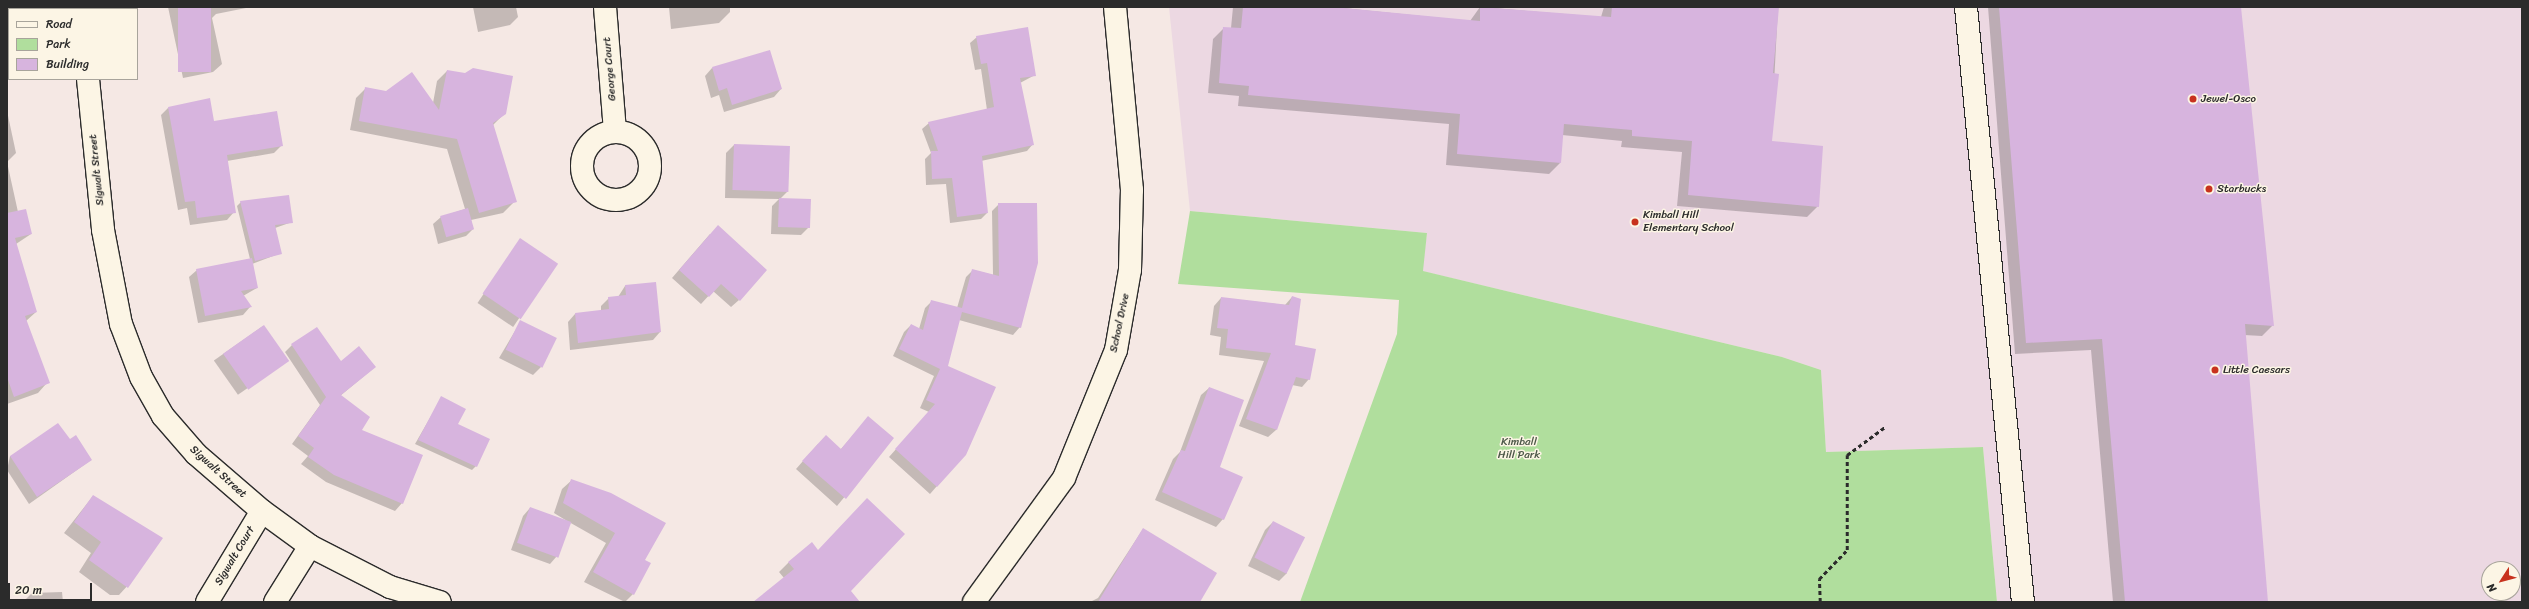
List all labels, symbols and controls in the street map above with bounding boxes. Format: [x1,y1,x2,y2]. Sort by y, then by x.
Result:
legend [8,8,138,80]
text: Road [46,13,72,35]
text: Park [46,33,71,55]
street label: George Court [601,37,619,101]
text: Building [46,53,89,75]
place label: Jewel-Osco [2201,92,2256,106]
marker: Jewel-Osco [2188,94,2198,104]
street label: Sigwalt Street [87,134,107,206]
place label: Starbucks [2217,182,2266,196]
marker: Starbucks [2204,184,2214,194]
place label: Kimball Hill Elementary School [1643,209,1734,235]
marker: Kimball Hill Elementary School [1630,217,1640,227]
street label: School Drive [1107,292,1133,354]
place label: Little Caesars [2223,363,2289,377]
marker: Little Caesars [2210,365,2220,375]
park label: Kimball Hill Park [1498,436,1540,462]
street label: Sigwalt Street [187,443,249,501]
street label: Sigwalt Court [212,524,258,588]
north arrow [2481,561,2521,601]
scale bar [10,575,94,601]
text: 20 m [15,579,42,601]
text: N [2482,579,2502,596]

